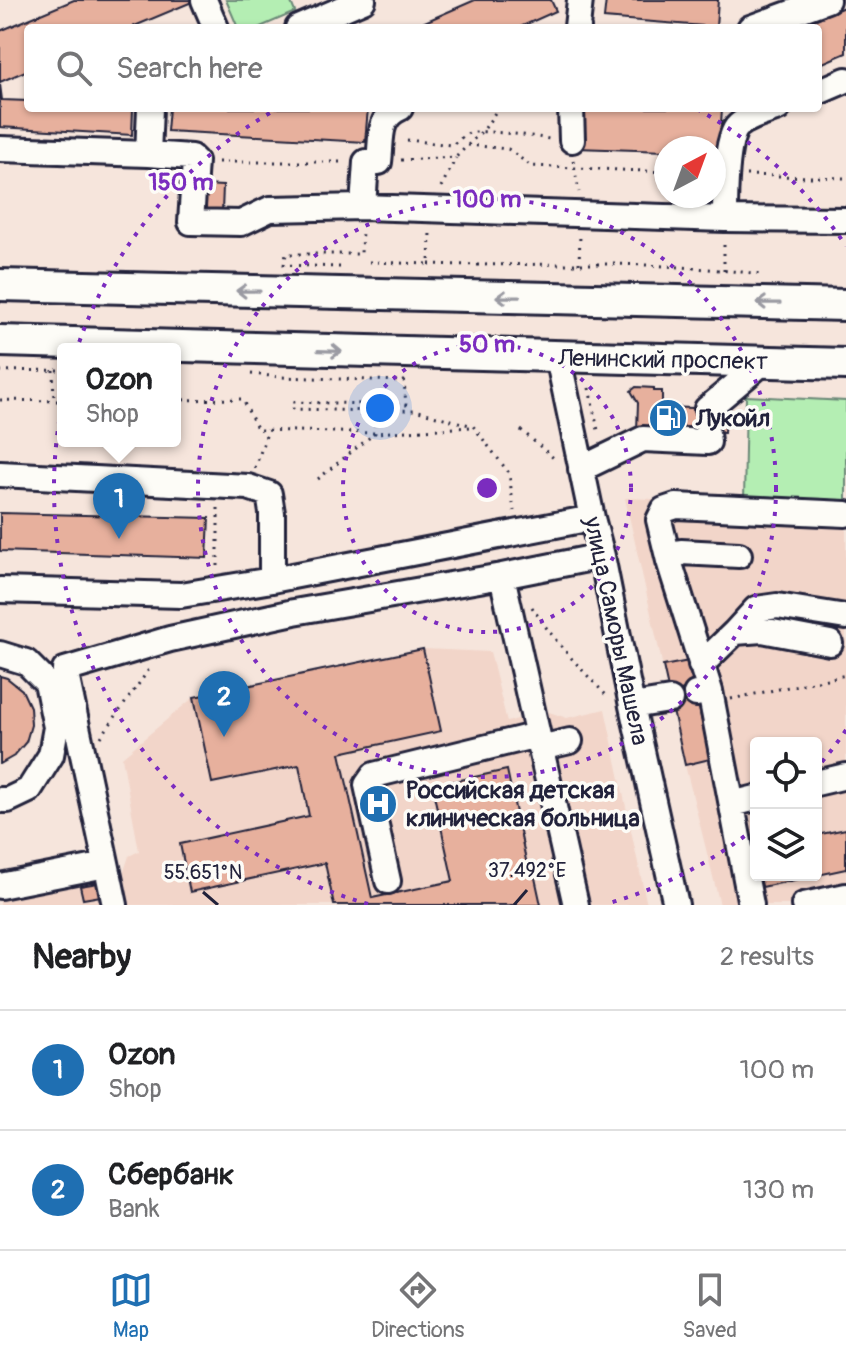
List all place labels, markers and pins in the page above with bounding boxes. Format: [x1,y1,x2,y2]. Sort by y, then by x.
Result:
fuel station icon: Лукойл [647,397,689,439]
place label: Лукойл [695,404,770,433]
pin: 1 [93,473,145,539]
centre of rings [473,474,501,502]
pin: 2 [198,671,250,737]
place label: Российская детская клиническая больница [406,776,640,833]
hospital icon: Российская детская клиническая больница [357,783,399,825]

